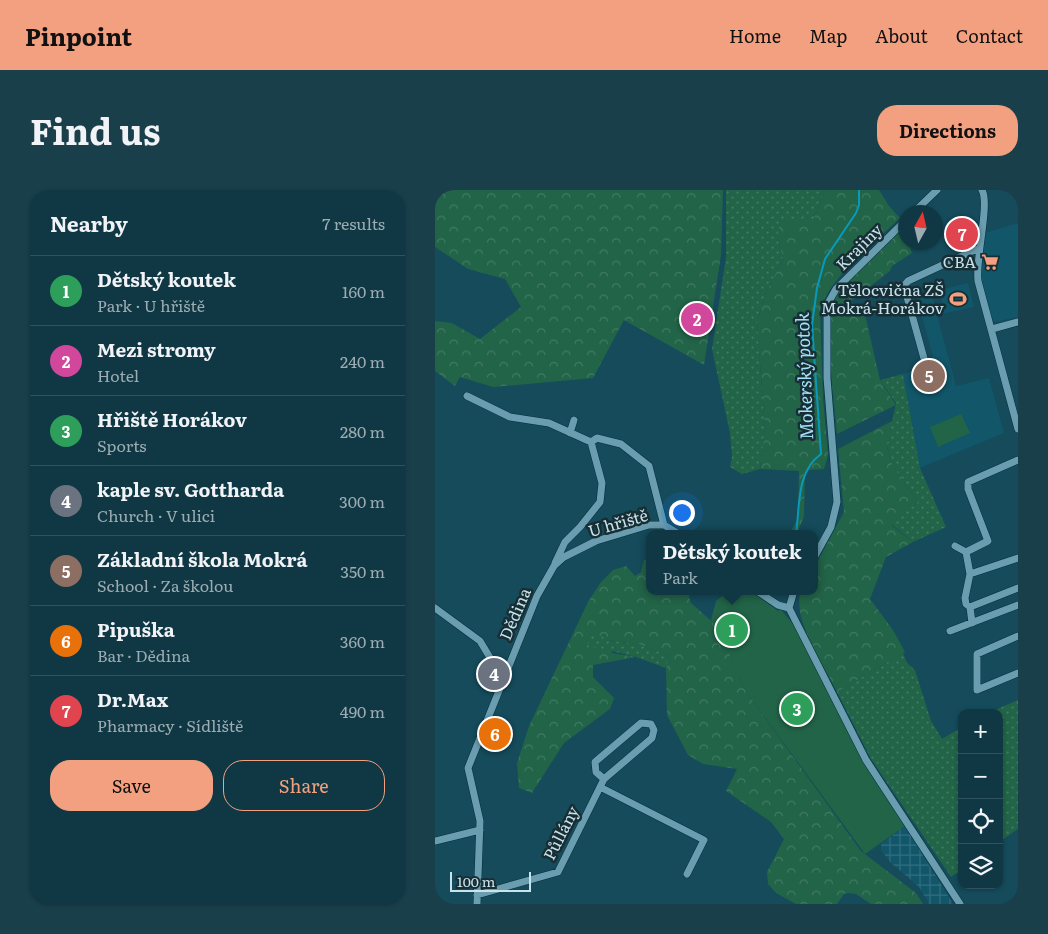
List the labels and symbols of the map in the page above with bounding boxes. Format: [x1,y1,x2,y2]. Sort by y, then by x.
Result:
north arrow [898,205,943,250]
pin: 7 [946,215,978,253]
street label: Krajiny [830,217,888,275]
place label: CBA [943,249,976,273]
supermarket icon: CBA [980,252,1000,272]
place label: Tělocvična ZŠ Mokrá-Horákov [821,277,945,319]
sports icon: Tělocvična ZŠ Mokrá-Horákov [948,289,968,309]
pin: 2 [681,300,713,338]
water label: Mokerský potok [788,312,819,440]
pin: 5 [913,357,945,395]
your location [669,500,695,526]
street label: U hřiště [585,502,650,542]
street label: Dědina [492,583,536,644]
pin: 1 [716,611,748,649]
pin: 4 [478,655,510,693]
pin: 3 [781,690,813,728]
pin: 6 [479,715,511,753]
street label: Půllány [536,801,584,864]
scale bar [450,869,531,892]

